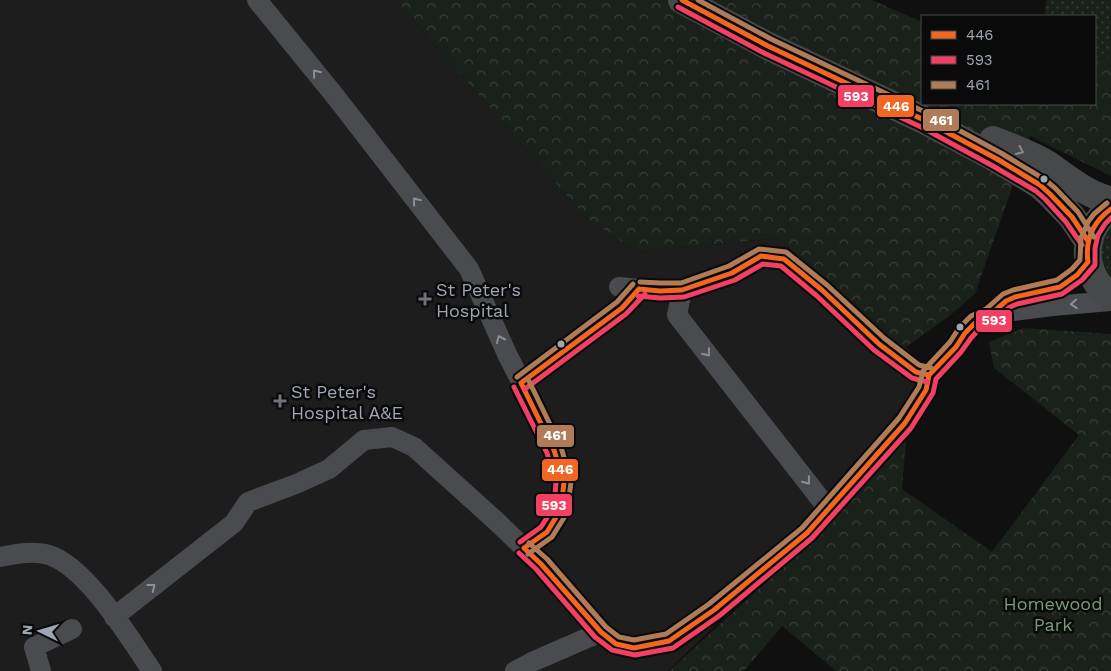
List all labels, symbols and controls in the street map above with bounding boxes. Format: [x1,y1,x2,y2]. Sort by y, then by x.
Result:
legend [921,15,1096,105]
text: 446 [966,26,993,44]
text: 593 [966,51,992,69]
one-way arrow [314,70,322,79]
text: 461 [966,76,990,94]
line badge: 593 [837,84,875,108]
text: 593 [844,88,868,104]
line badge: 446 [876,94,915,118]
text: 446 [883,98,910,114]
line badge: 461 [922,108,960,132]
text: 461 [929,112,953,128]
one-way arrow [1015,145,1024,155]
unlabelled marker [1039,174,1049,184]
one-way arrow [413,198,422,207]
place label: St Peter's Hospital [436,279,521,321]
marker: St Peter's Hospital [418,292,432,306]
one-way arrow [1070,298,1078,309]
line badge: 593 [975,309,1013,333]
text: 593 [982,312,1006,328]
unlabelled marker [955,322,965,332]
one-way arrow [495,335,506,344]
unlabelled marker [556,339,566,349]
one-way arrow [701,347,710,357]
place label: St Peter's Hospital A&E [291,381,403,423]
marker: St Peter's Hospital A&E [273,394,287,408]
line badge: 461 [536,424,575,448]
text: 461 [543,427,567,443]
line badge: 446 [541,458,579,482]
text: 446 [547,461,574,477]
one-way arrow [801,476,810,485]
line badge: 593 [535,493,573,517]
text: 593 [542,497,566,513]
one-way arrow [147,583,156,592]
park label: Homewood Park [1004,593,1102,635]
north arrow [15,606,65,656]
text: N [19,624,35,636]

